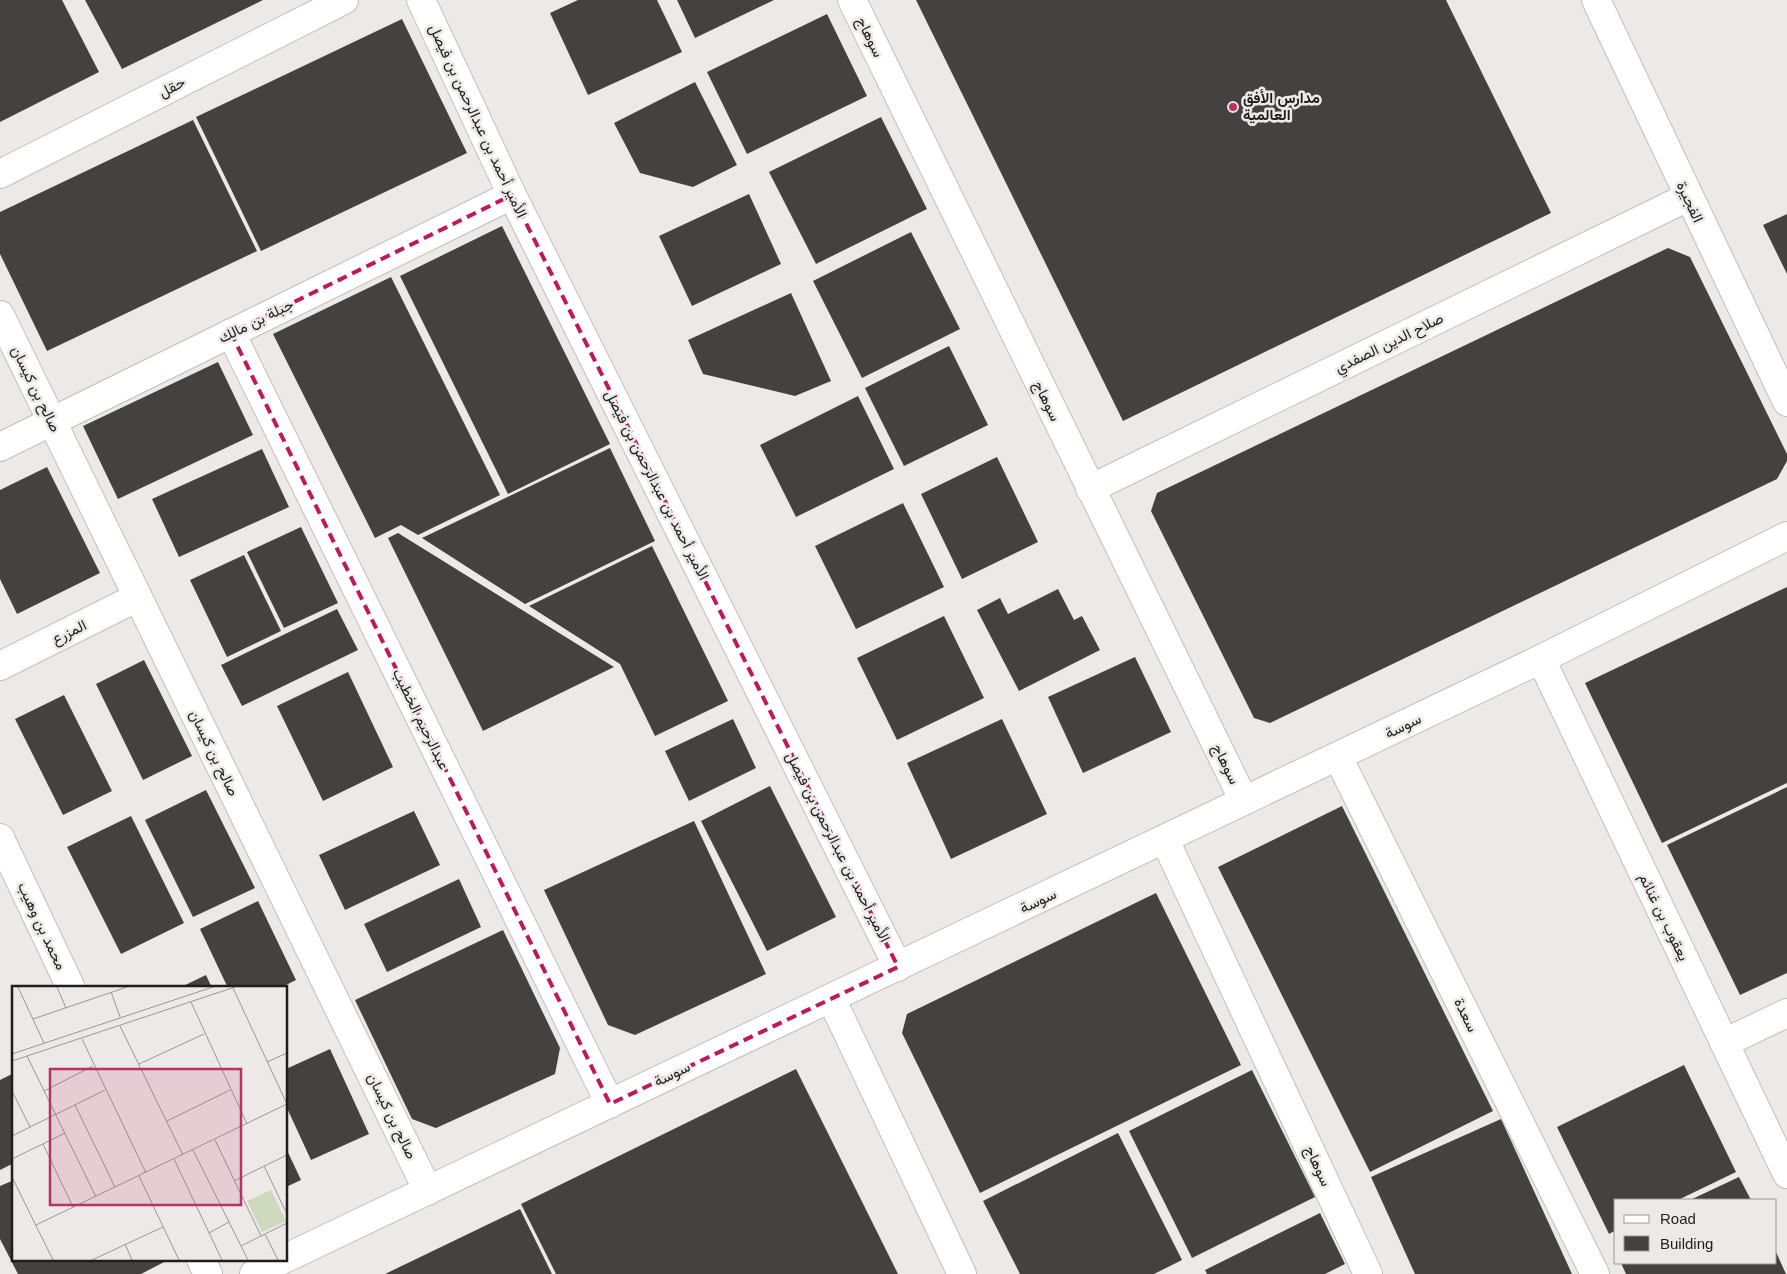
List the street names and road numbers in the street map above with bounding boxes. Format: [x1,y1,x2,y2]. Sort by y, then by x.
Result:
street label: سوهاج [851,14,888,61]
street label: الأمير أحمد بن عبدالرحمن بن فيصل [424,21,531,221]
street label: حقل [156,73,188,101]
street label: الفجيرة [1673,179,1707,225]
street label: جبلة بن مالك [216,295,297,348]
street label: صلاح الدين الصفدي [1332,309,1448,381]
street label: صالح بن كيسان [6,343,65,436]
street label: سوهاج [1028,378,1065,425]
street label: الأمير أحمد بن عبدالرحمن بن فيصل [600,387,713,584]
street label: المزرع [49,616,90,650]
street label: عبدالرحيم الخطيب [388,666,453,773]
street label: صالح بن كيسان [184,707,243,800]
street label: سوسة [1382,709,1424,742]
street label: سوهاج [1207,741,1244,788]
street label: الأمير أحمد بن عبدالرحمن بن فيصل [781,749,894,946]
street label: يعقوب بن غنائم [1634,870,1693,964]
street label: محمد بن وهيب [13,879,70,973]
street label: سوسة [1017,885,1059,917]
street label: سعدة [1451,995,1482,1035]
street label: سوسة [651,1057,693,1090]
street label: صالح بن كيسان [362,1070,421,1163]
street label: سوهاج [1299,1143,1335,1190]

